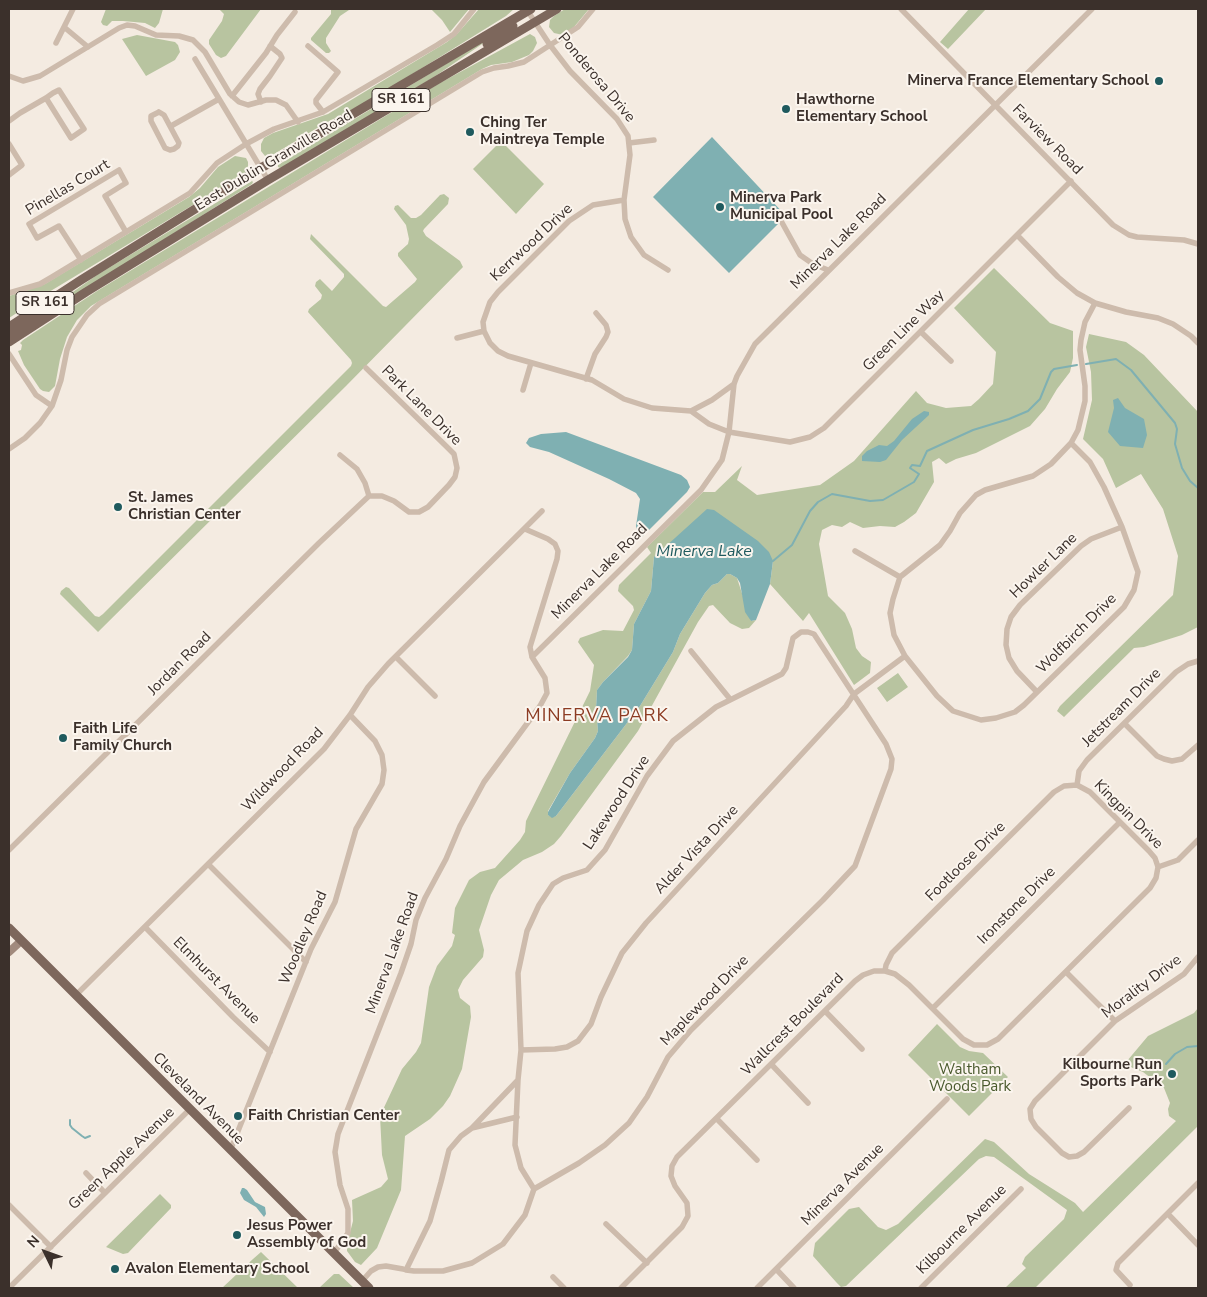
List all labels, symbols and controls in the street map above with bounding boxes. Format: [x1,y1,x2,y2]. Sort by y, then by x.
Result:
street label: Ponderosa Drive [553,30,639,126]
place label: Minerva France Elementary School [907,72,1149,90]
marker: Minerva France Elementary School [1153,75,1165,87]
road number: SR 161 [372,88,430,112]
place label: Hawthorne Elementary School [796,91,927,126]
street label: Farview Road [1008,101,1086,179]
marker: Hawthorne Elementary School [780,103,792,115]
street label: East Dublin Granville Road [192,107,356,215]
place label: Ching Ter Maintreya Temple [480,114,605,149]
marker: Ching Ter Maintreya Temple [464,126,476,138]
street label: Pinellas Court [23,156,113,220]
place label: Minerva Park Municipal Pool [730,189,833,224]
street label: Minerva Lake Road [787,190,891,294]
street label: Kerrwood Drive [487,200,577,286]
marker: Minerva Park Municipal Pool [714,201,726,213]
street label: Green Line Way [860,287,948,375]
road number: SR 161 [16,292,74,314]
street label: Park Lane Drive [377,362,465,450]
place label: St. James Christian Center [128,489,241,524]
marker: St. James Christian Center [112,501,124,513]
street label: Minerva Lake Road [548,520,652,624]
street label: Howler Lane [1007,530,1081,602]
water label: Minerva Lake [656,542,752,562]
street label: Wolfbirch Drive [1033,590,1121,678]
street label: Jordan Road [144,628,216,700]
street label: Jetstream Drive [1079,665,1165,751]
district label: MINERVA PARK [524,706,670,728]
place label: Faith Life Family Church [73,720,172,755]
street label: Wildwood Road [238,724,328,816]
marker: Faith Life Family Church [57,732,69,744]
street label: Lakewood Drive [580,753,654,853]
street label: Kingpin Drive [1090,777,1166,853]
street label: Alder Vista Drive [651,802,743,898]
street label: Footloose Drive [922,818,1010,906]
street label: Ironstone Drive [974,863,1060,949]
street label: Woodley Road [276,889,332,987]
street label: Minerva Lake Road [363,890,423,1016]
street label: Elmhurst Avenue [169,934,263,1028]
street label: Morality Drive [1099,951,1185,1023]
street label: Maplewood Drive [657,952,753,1050]
street label: Wallcrest Boulevard [738,970,848,1080]
street label: Cleveland Avenue [148,1049,248,1149]
place label: Kilbourne Run Sports Park [1063,1056,1162,1091]
park label: Waltham Woods Park [929,1061,1011,1096]
marker: Kilbourne Run Sports Park [1166,1068,1178,1080]
street label: Green Apple Avenue [65,1104,179,1214]
place label: Faith Christian Center [248,1107,400,1125]
marker: Faith Christian Center [232,1110,244,1122]
street label: Minerva Avenue [798,1140,888,1230]
street label: Kilbourne Avenue [913,1181,1011,1279]
place label: Jesus Power Assembly of God [247,1217,366,1252]
north arrow [20,1227,70,1277]
marker: Jesus Power Assembly of God [231,1229,243,1241]
text: N [23,1231,44,1252]
place label: Avalon Elementary School [125,1260,309,1278]
marker: Avalon Elementary School [109,1263,121,1275]

